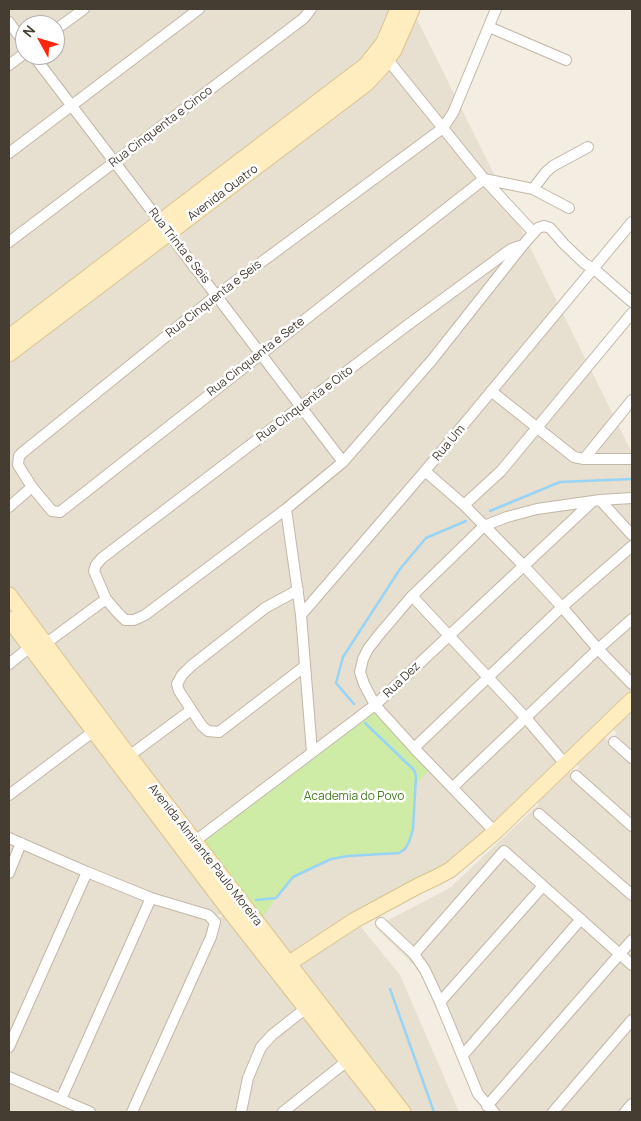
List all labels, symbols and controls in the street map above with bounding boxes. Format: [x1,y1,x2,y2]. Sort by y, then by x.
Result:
north arrow [15,15,65,65]
text: N [18,21,39,41]
street label: Rua Cinquenta e Cinco [106,83,216,171]
street label: Avenida Quatro [185,162,261,224]
street label: Rua Trinta e Seis [145,206,213,286]
street label: Rua Cinquenta e Seis [163,257,265,341]
street label: Rua Cinquenta e Sete [204,314,308,400]
street label: Rua Cinquenta e Oito [254,363,356,445]
street label: Rua Um [430,422,468,464]
street label: Rua Dez [381,659,423,701]
street label: Avenida Almirante Paulo Moreira [145,781,265,929]
park label: Academia do Povo [304,790,404,804]

